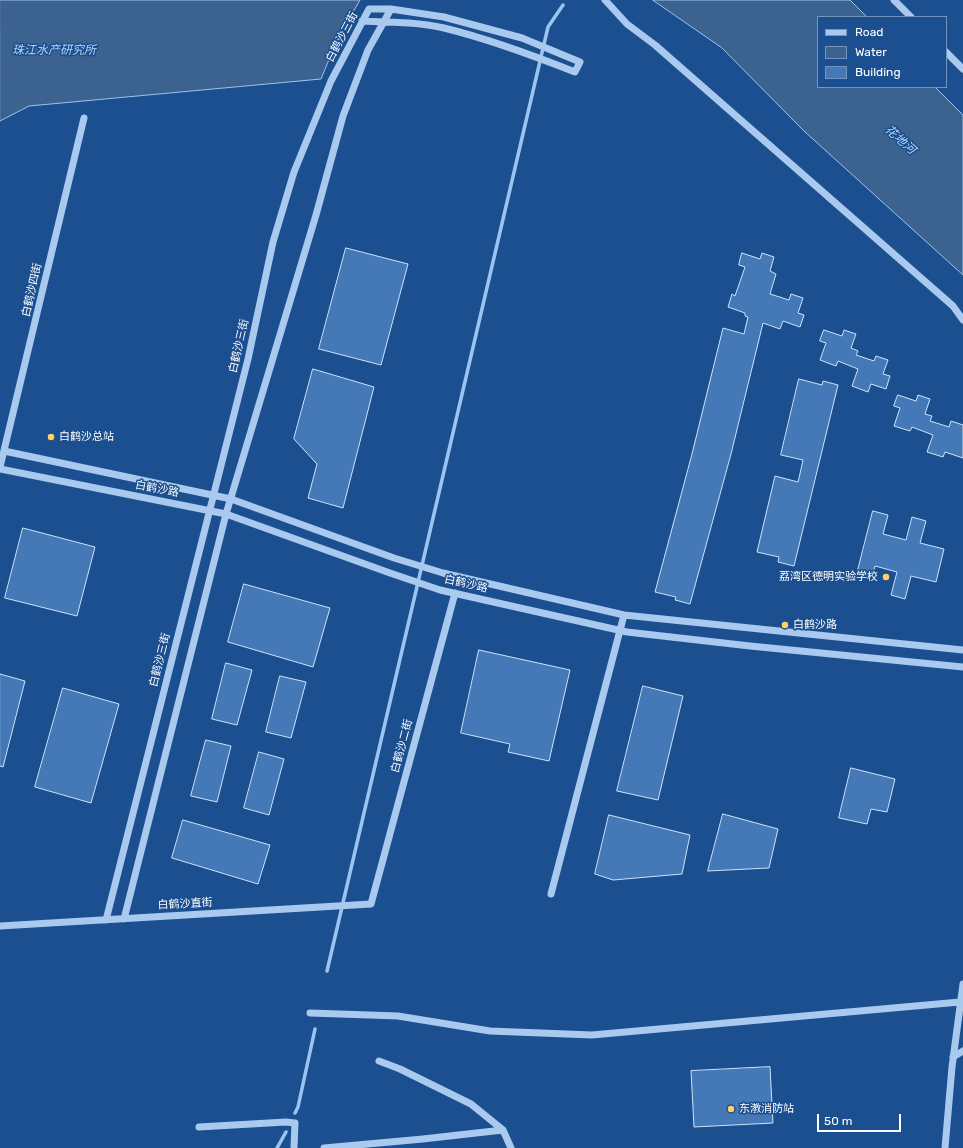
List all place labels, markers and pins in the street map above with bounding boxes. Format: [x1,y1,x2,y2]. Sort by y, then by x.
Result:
place label: 白鹤沙总站 [59,430,114,444]
marker: 白鹤沙总站 [46,432,56,442]
place label: 荔湾区德明实验学校 [779,570,878,584]
marker: 荔湾区德明实验学校 [881,572,891,582]
place label: 白鹤沙路 [793,618,837,632]
marker: 白鹤沙路 [780,620,790,630]
place label: 东漖消防站 [739,1102,794,1116]
marker: 东漖消防站 [726,1104,736,1114]

